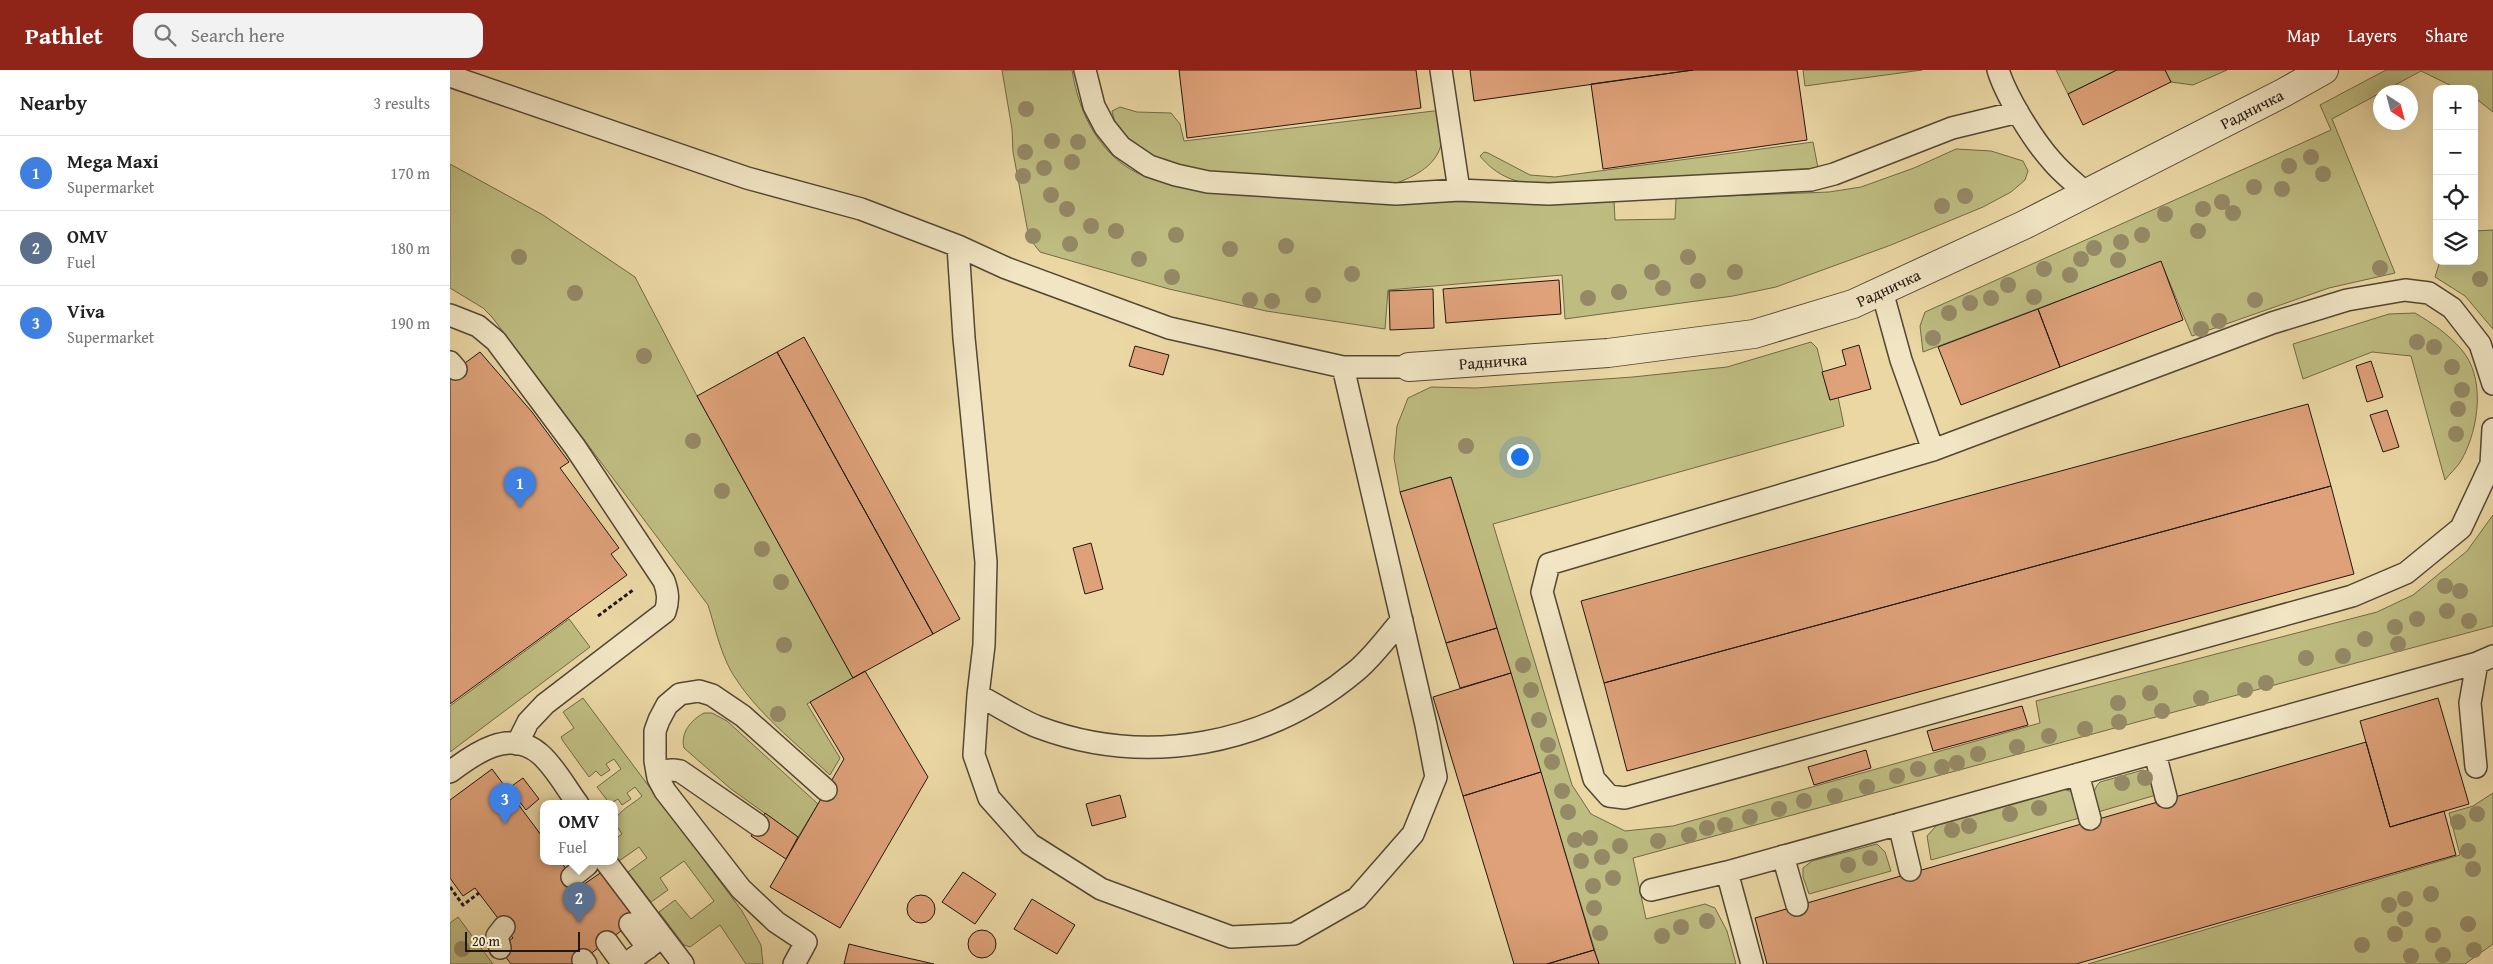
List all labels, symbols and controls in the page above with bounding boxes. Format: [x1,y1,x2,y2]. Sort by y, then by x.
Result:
search box [133,13,483,58]
text: Pathlet [25,18,103,53]
icon: search [151,21,179,49]
text: Search here [191,21,285,49]
text: Map [2287,22,2320,49]
text: Layers [2348,22,2397,49]
text: Share [2425,22,2468,49]
street label: Радничка [2216,83,2288,135]
north arrow [2373,85,2418,130]
map controls [2433,85,2478,265]
button: + [2433,85,2478,130]
text: Nearby [20,87,87,118]
text: 3 results [373,91,430,115]
button: − [2433,130,2478,175]
text: Mega Maxi [67,147,159,175]
text: 1 [32,161,40,185]
text: 170 m [390,161,430,185]
text: Supermarket [67,175,154,199]
button: locate [2433,175,2478,220]
button: layers [2433,220,2478,265]
text: OMV [67,222,108,250]
text: 2 [32,236,40,260]
text: 180 m [390,236,430,260]
text: Fuel [67,250,95,274]
street label: Радничка [1852,262,1925,313]
text: Viva [67,297,105,325]
text: 3 [32,311,40,335]
text: 190 m [390,311,430,335]
text: Supermarket [67,325,154,349]
street label: Радничка [1458,347,1528,375]
your location [1507,444,1533,470]
pin: 1 [504,467,536,508]
pin: 3 [489,783,521,824]
popup [540,800,618,865]
text: OMV [558,807,600,835]
text: Fuel [558,835,587,859]
pin: 2 [563,882,595,923]
scale bar [465,929,580,952]
text: 20 m [472,931,500,951]

